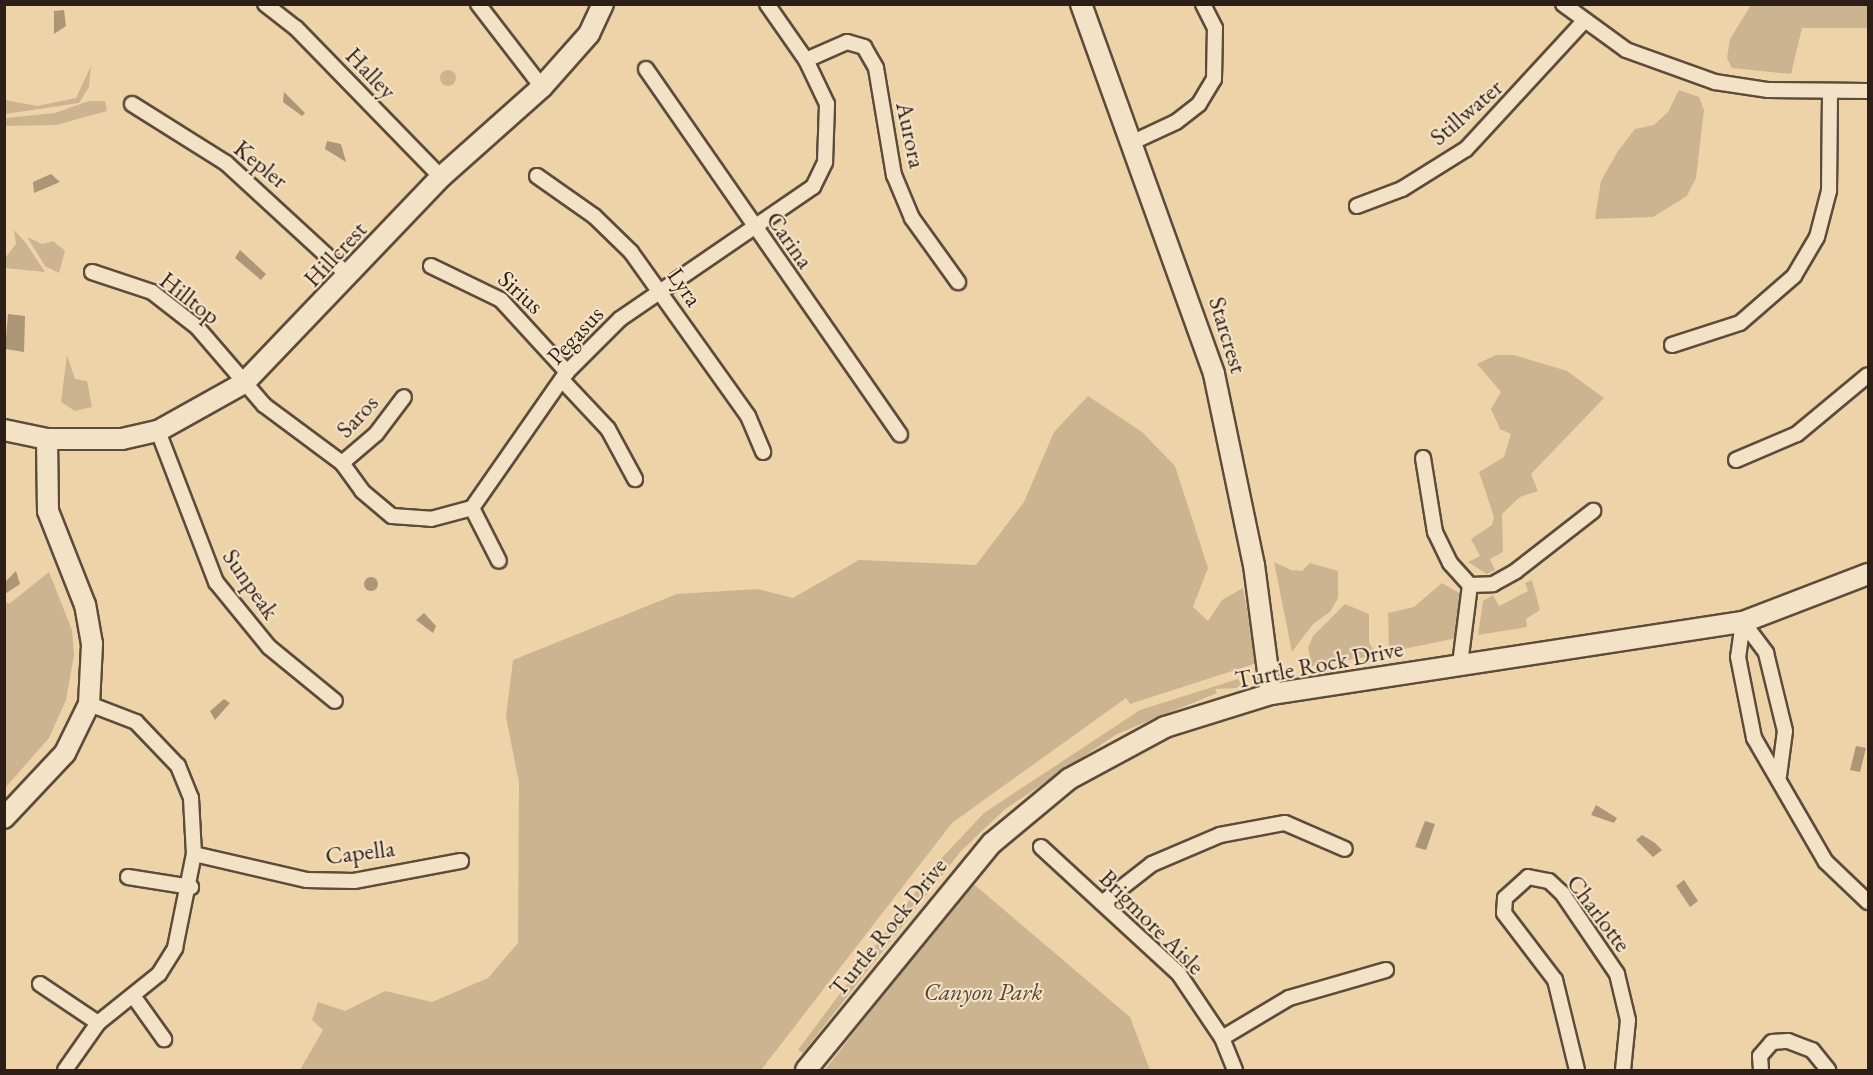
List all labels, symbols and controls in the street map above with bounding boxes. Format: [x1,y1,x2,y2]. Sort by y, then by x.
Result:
street label: Halley [340,41,402,105]
street label: Stillwater [1424,73,1508,151]
street label: Aurora [890,99,932,171]
street label: Kepler [228,134,294,194]
street label: Carina [760,206,820,274]
street label: Hillcrest [298,215,372,293]
street label: Lyra [661,262,709,312]
street label: Sirius [492,264,550,320]
street label: Hilltop [154,266,226,330]
street label: Starcrest [1203,293,1253,377]
street label: Pegasus [541,300,609,370]
street label: Saros [330,388,384,444]
street label: Sunpeak [217,543,285,625]
street label: Turtle Rock Drive [1233,634,1405,694]
street label: Capella [324,833,396,871]
street label: Turtle Rock Drive [823,852,953,1002]
street label: Brigmore Aisle [1094,864,1210,980]
street label: Charlotte [1561,869,1637,957]
park label: Canyon Park [924,978,1042,1006]

